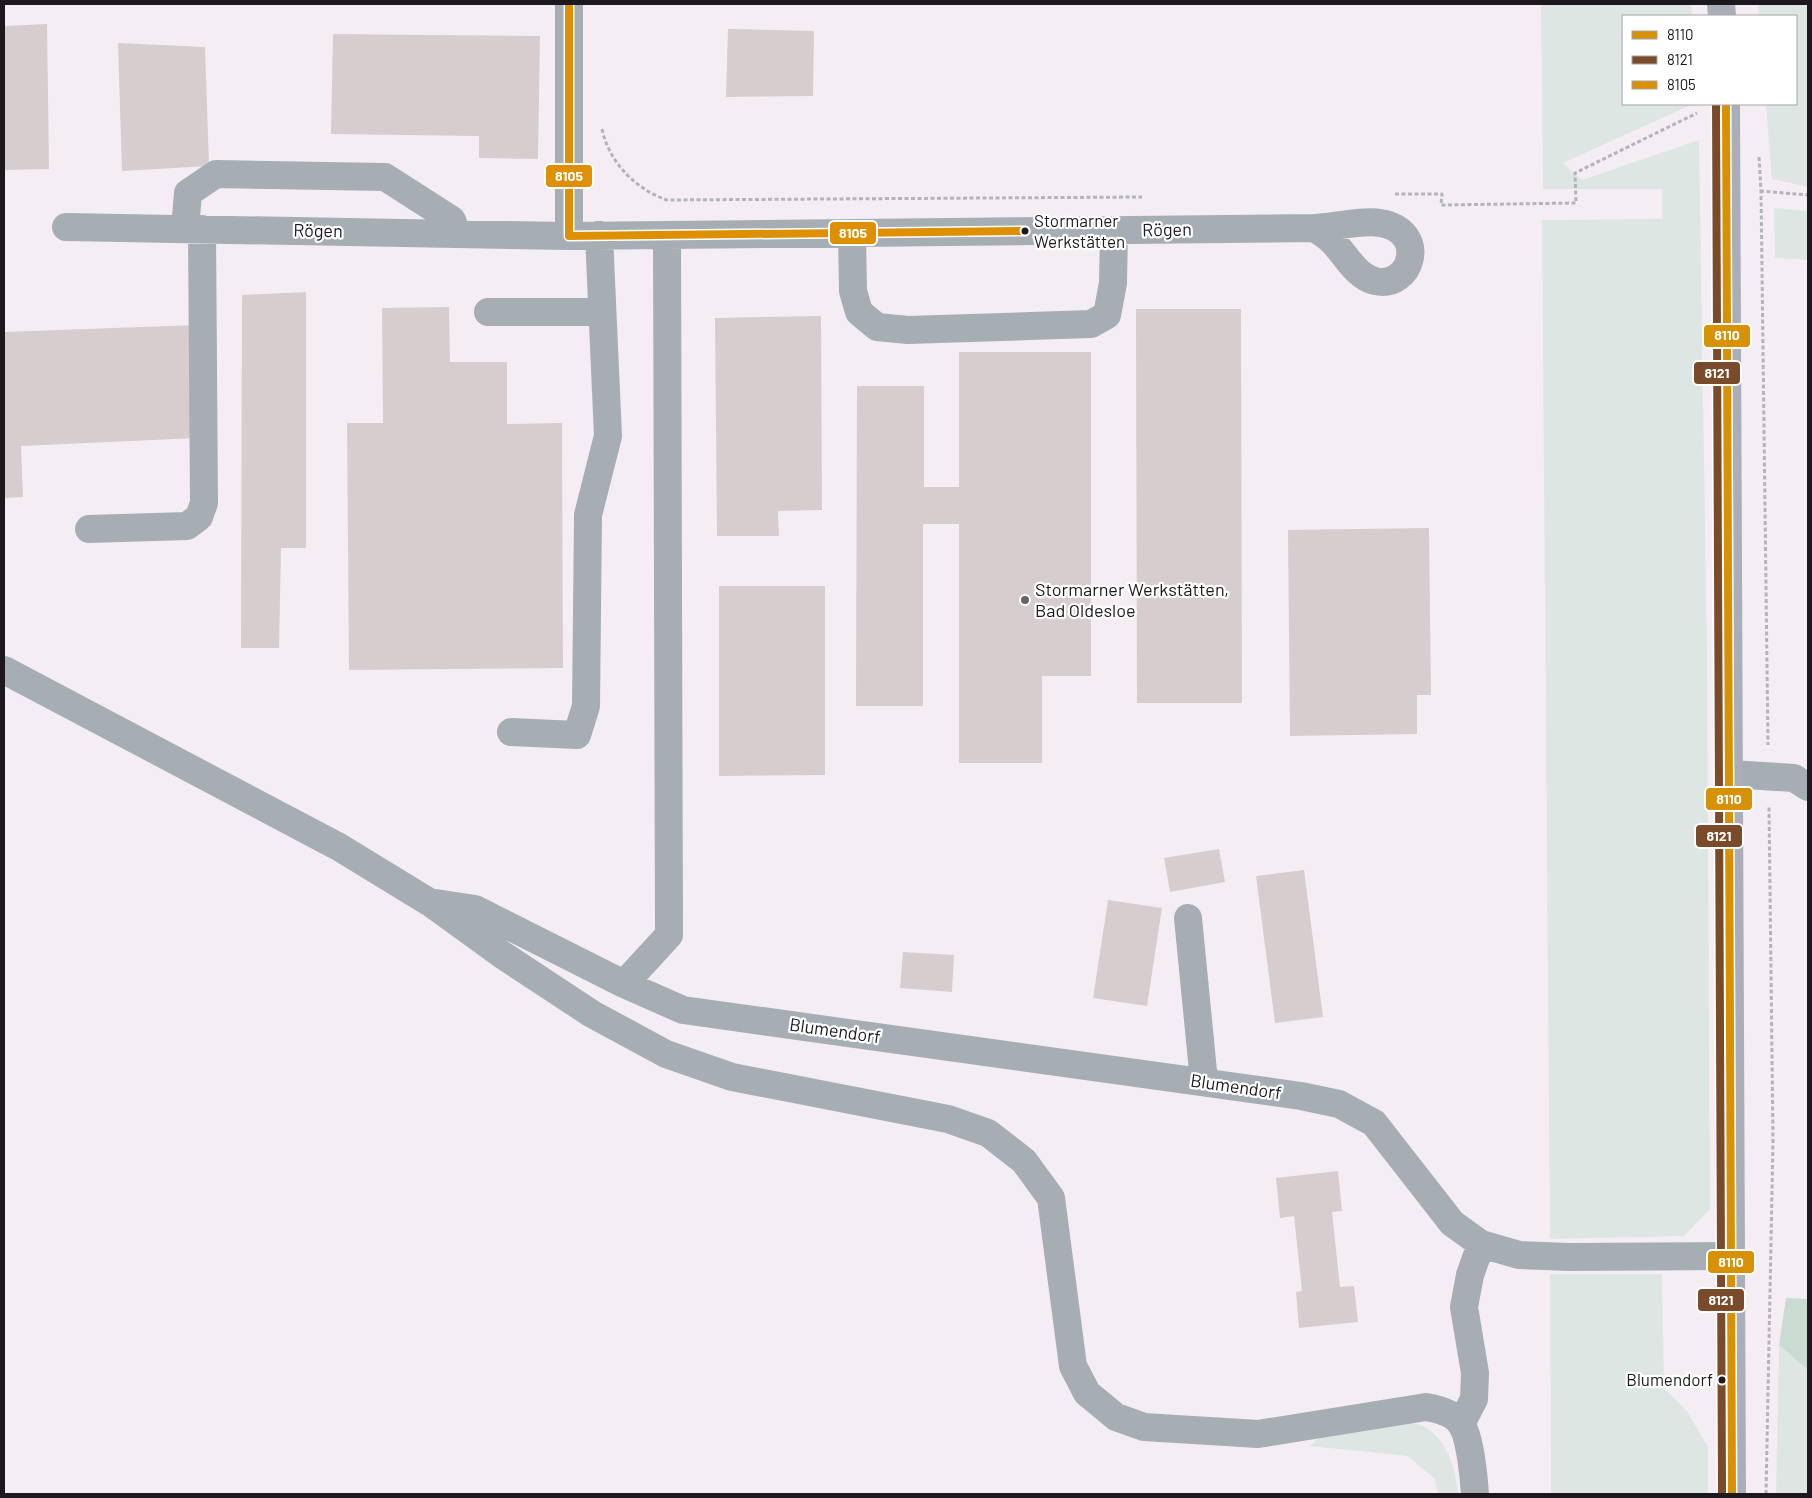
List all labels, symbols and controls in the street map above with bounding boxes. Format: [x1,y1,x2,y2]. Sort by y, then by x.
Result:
legend [1622,15,1797,105]
text: 8110 [1667,25,1693,43]
text: 8121 [1667,50,1693,68]
text: 8105 [1667,75,1696,93]
line badge: 8105 [545,164,593,188]
text: 8105 [555,167,583,184]
place label: Stormarner Werkstätten [1034,210,1125,251]
street label: Rögen [1142,218,1192,240]
street label: Rögen [293,219,343,241]
line badge: 8105 [829,221,877,245]
text: 8105 [839,224,867,241]
marker: Stormarner Werkstätten [1020,226,1030,236]
line badge: 8110 [1703,324,1751,348]
text: 8110 [1714,326,1740,343]
line badge: 8121 [1693,361,1741,385]
text: 8121 [1704,364,1730,381]
place label: Stormarner Werkstätten, Bad Oldesloe [1035,578,1229,621]
marker: Stormarner Werkstätten, Bad Oldesloe [1019,594,1031,606]
line badge: 8110 [1705,787,1753,811]
text: 8110 [1716,790,1742,807]
line badge: 8121 [1695,824,1743,848]
text: 8121 [1706,827,1732,844]
street label: Blumendorf [788,1013,882,1047]
street label: Blumendorf [1189,1069,1283,1103]
line badge: 8110 [1707,1250,1755,1274]
text: 8110 [1718,1253,1744,1270]
line badge: 8121 [1697,1288,1745,1312]
text: 8121 [1708,1291,1734,1308]
place label: Blumendorf [1626,1369,1713,1389]
marker: Blumendorf [1717,1375,1727,1385]

